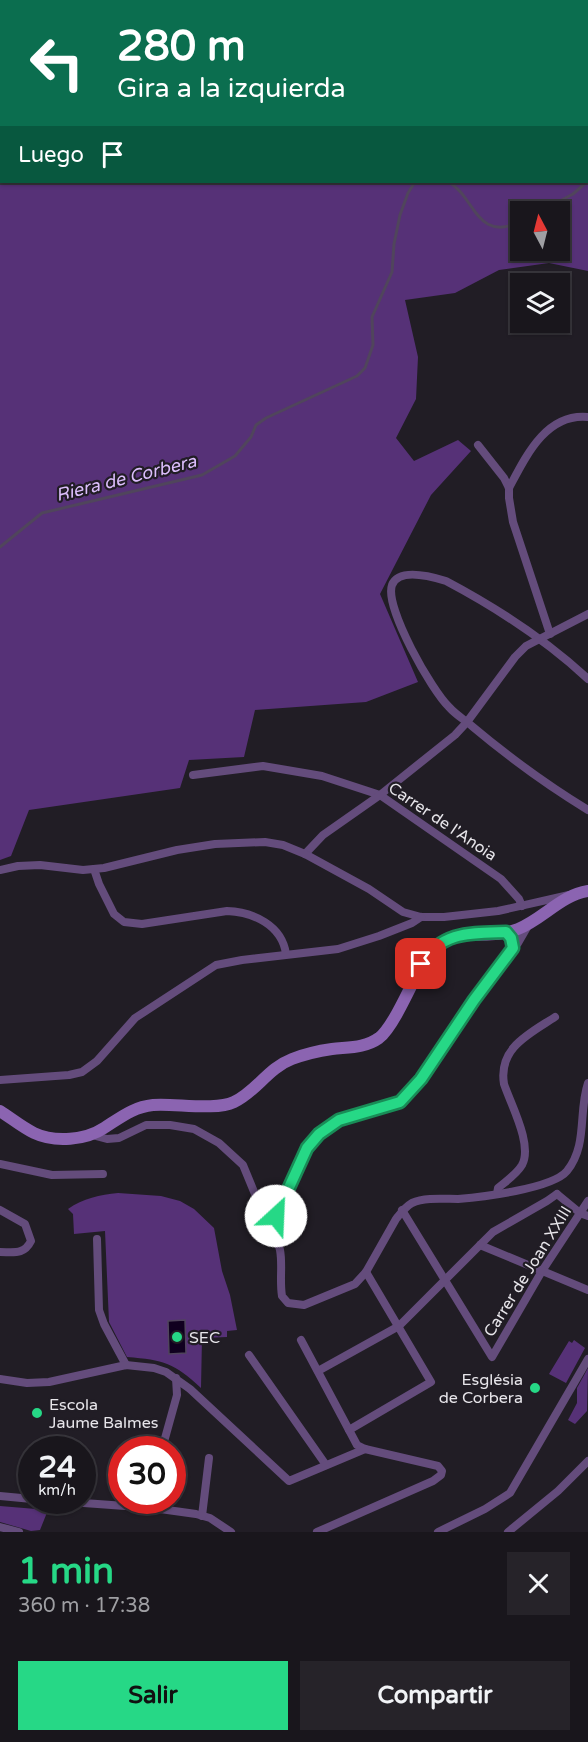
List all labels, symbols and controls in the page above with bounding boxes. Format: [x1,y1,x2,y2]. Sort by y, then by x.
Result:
text: 280 m [117,21,246,72]
icon: left [18,24,96,102]
text: Gira a la izquierda [117,72,346,105]
icon: arrive [96,138,129,171]
text: Luego [18,142,84,168]
north arrow [510,201,570,261]
map controls [510,201,570,333]
button: layers [510,273,570,333]
water label: Riera de Corbera [53,450,199,506]
street label: Carrer de l'Anoia [384,778,501,866]
pin [395,938,446,989]
icon: arrive [404,947,437,980]
position arrow [244,1184,308,1248]
street label: Carrer de Joan XXIII [479,1202,576,1341]
place label: SEC [189,1328,220,1348]
marker: SEC [170,1330,184,1344]
place label: Església de Corbera [439,1370,523,1408]
marker: Església de Corbera [528,1381,542,1395]
place label: Escola Jaume Balmes [49,1395,159,1433]
marker: Escola Jaume Balmes [30,1406,44,1420]
speed limit sign: 30 [108,1436,186,1514]
text: 24 [38,1449,76,1486]
text: km/h [38,1481,76,1499]
text: 1 min [18,1550,114,1593]
button: close [507,1552,570,1615]
text: 360 m · 17:38 [18,1594,150,1618]
button: Salir [18,1661,288,1730]
button: Compartir [300,1661,570,1730]

